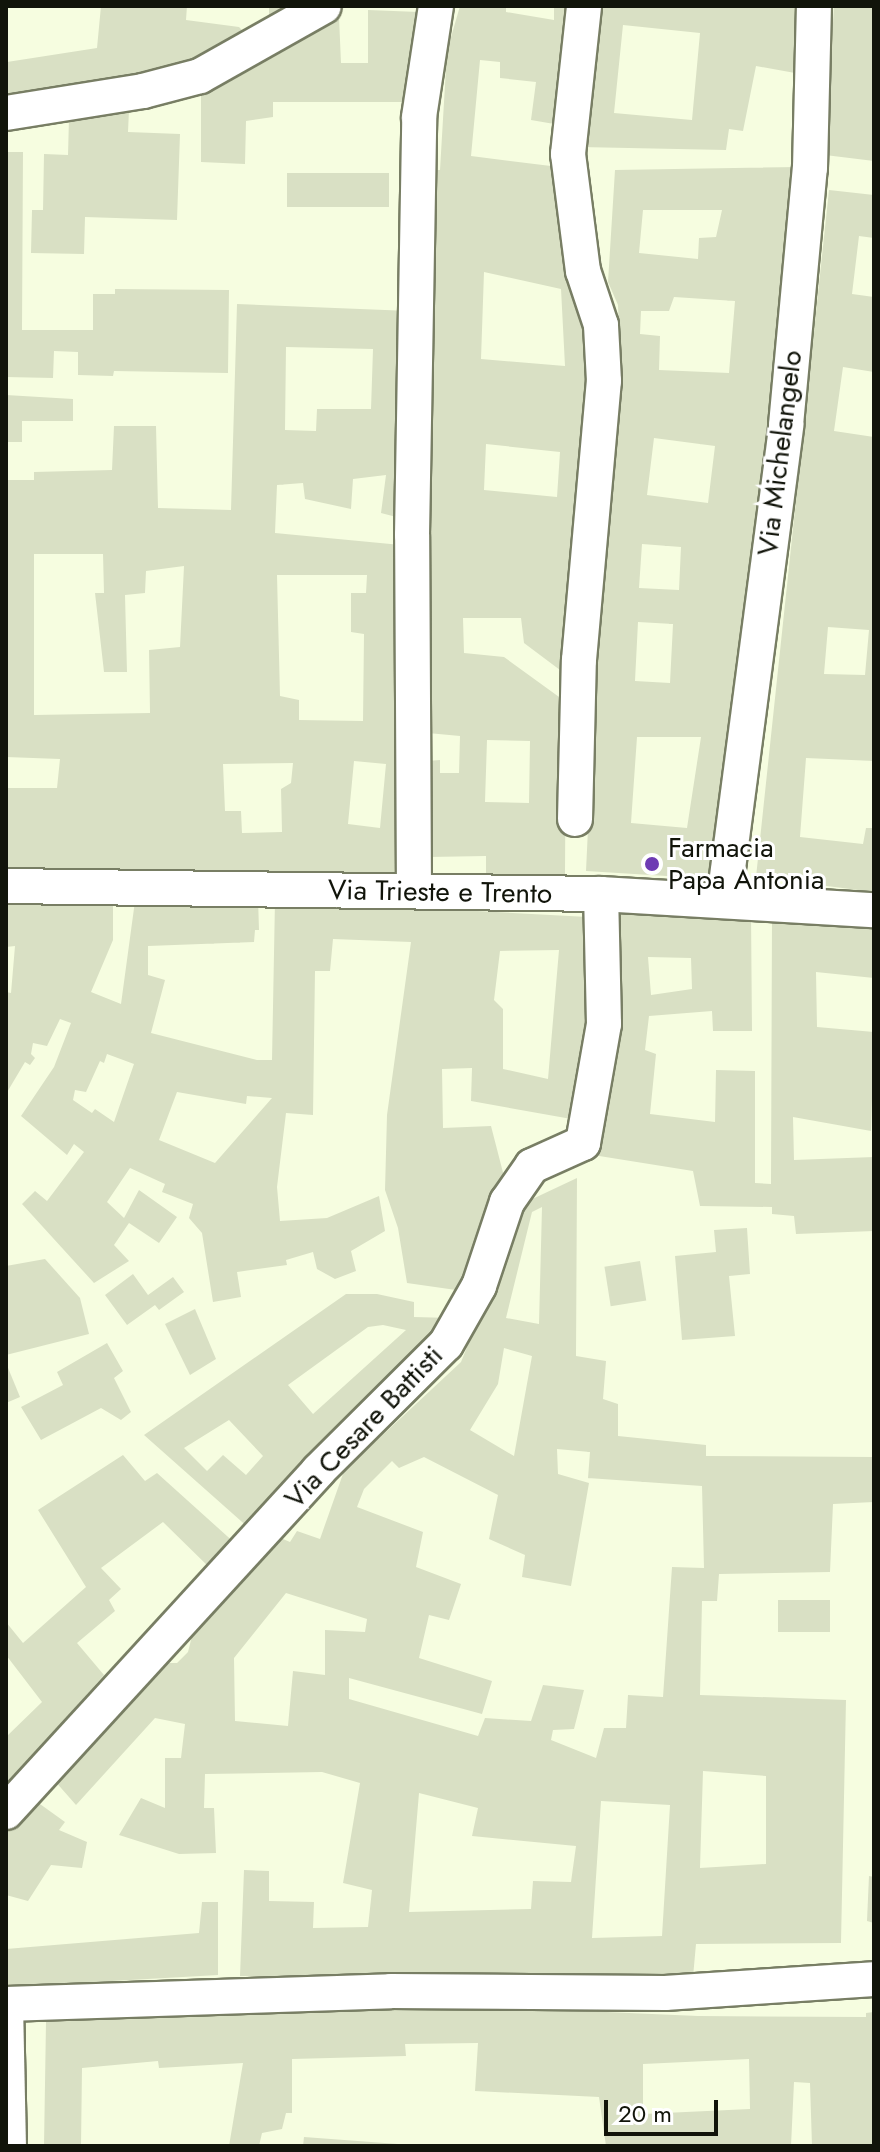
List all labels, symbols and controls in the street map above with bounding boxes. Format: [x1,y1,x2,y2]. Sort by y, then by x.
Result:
street label: Via Michelangelo [751,348,809,558]
place label: Farmacia Papa Antonia [668,831,824,897]
marker: Farmacia Papa Antonia [643,855,661,873]
street label: Via Trieste e Trento [327,873,553,911]
street label: Via Cesare Battisti [278,1339,450,1515]
scale bar [608,2084,722,2134]
text: 20 m [618,2096,672,2131]

